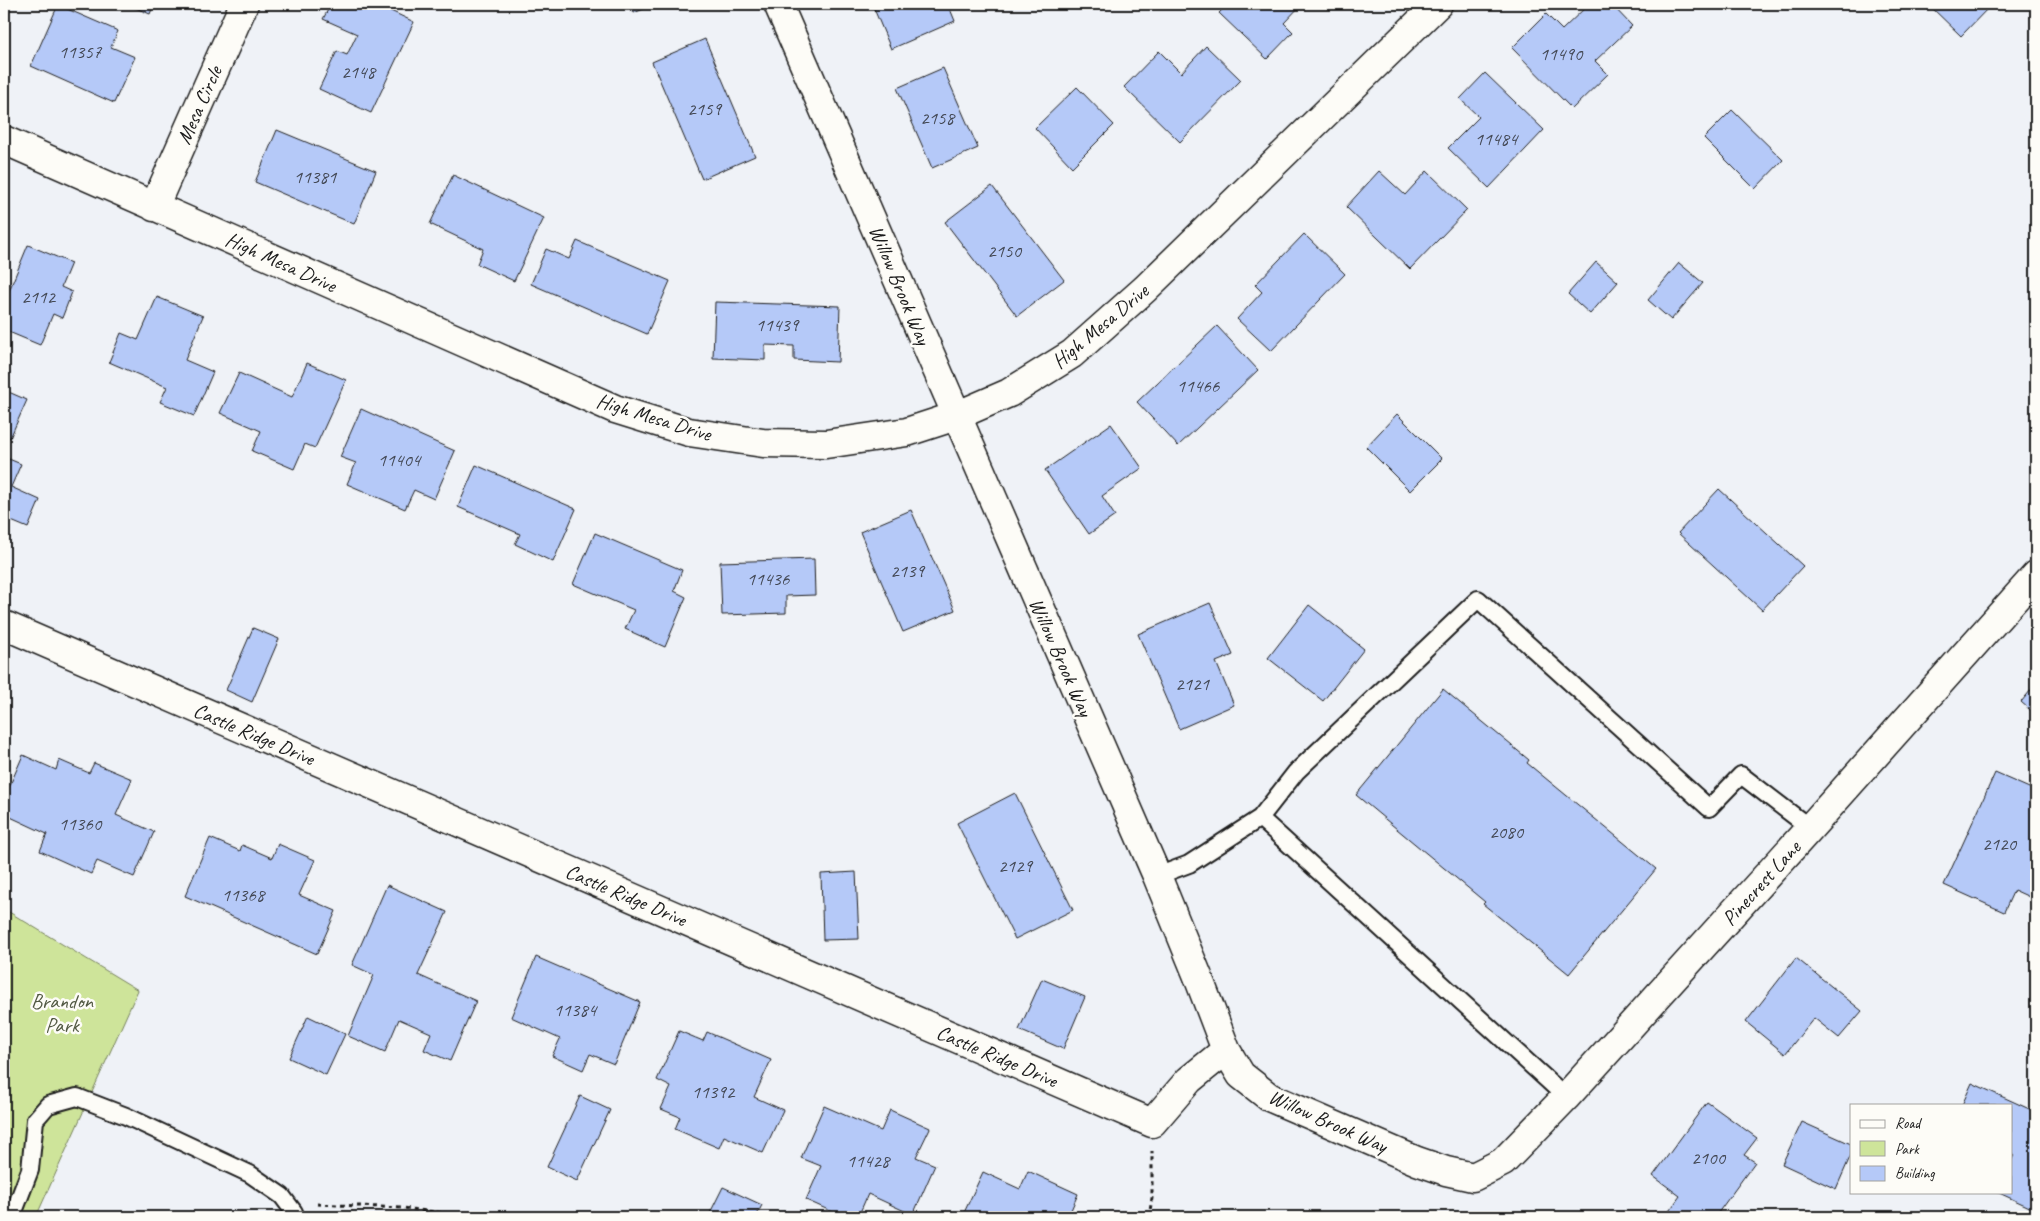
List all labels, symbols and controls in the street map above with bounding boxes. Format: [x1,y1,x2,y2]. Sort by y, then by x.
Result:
house number: 11357 [59,40,103,64]
house number: 11490 [1540,42,1584,66]
street label: Mesa Circle [170,60,229,148]
house number: 2148 [341,60,378,84]
house number: 2159 [687,97,723,121]
house number: 2158 [920,106,957,130]
house number: 11484 [1475,127,1520,151]
house number: 11381 [294,165,338,189]
street label: Willow Brook Way [863,222,937,350]
street label: High Mesa Drive [222,226,341,298]
house number: 2150 [987,239,1023,263]
street label: High Mesa Drive [1046,277,1155,374]
house number: 2112 [21,285,57,309]
house number: 11439 [756,313,800,337]
house number: 11466 [1177,374,1221,398]
street label: High Mesa Drive [594,387,716,447]
house number: 11404 [378,448,423,472]
house number: 2139 [890,559,926,583]
house number: 11436 [747,567,791,591]
street label: Willow Brook Way [1023,594,1099,722]
house number: 2121 [1175,672,1211,696]
street label: Castle Ridge Drive [190,697,319,772]
house number: 11360 [59,812,103,836]
house number: 2080 [1489,820,1525,844]
house number: 2120 [1982,832,2018,856]
street label: Pinecrest Lane [1716,834,1807,931]
house number: 2129 [998,854,1034,878]
street label: Castle Ridge Drive [562,858,691,933]
house number: 11368 [222,883,267,907]
park label: Brandon Park [31,988,94,1038]
house number: 11384 [554,998,599,1022]
street label: Castle Ridge Drive [933,1019,1062,1094]
house number: 11392 [692,1080,736,1104]
street label: Willow Brook Way [1265,1083,1393,1159]
legend [1850,1104,2012,1194]
text: Road [1895,1114,1922,1133]
text: Park [1895,1140,1920,1159]
house number: 2100 [1691,1146,1727,1170]
house number: 11428 [847,1149,892,1173]
text: Building [1895,1164,1935,1183]

